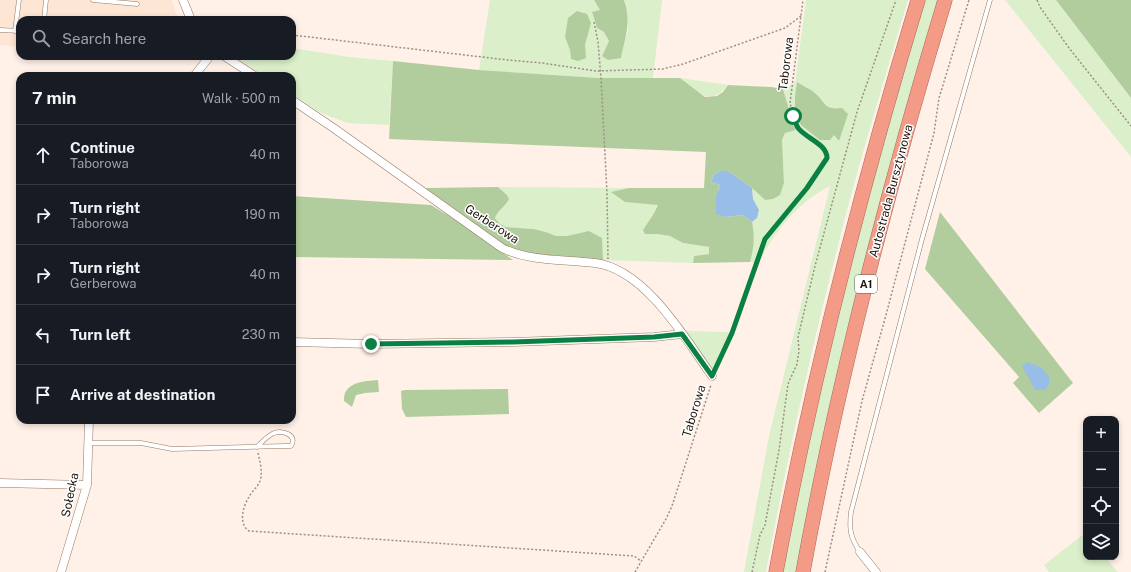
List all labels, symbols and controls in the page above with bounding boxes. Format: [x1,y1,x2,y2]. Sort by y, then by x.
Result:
search box [16,16,296,60]
icon: search [30,27,52,49]
text: Search here [62,30,146,47]
street label: Taborowa [776,36,796,92]
text: 7 min [32,88,76,108]
text: Walk · 500 m [202,91,280,106]
route start [784,107,802,125]
street label: Autostrada Bursztynowa [866,123,916,259]
text: Continue [70,139,135,156]
icon: ahead [32,144,54,166]
text: 40 m [249,147,280,162]
text: Taborowa [70,156,129,171]
text: Turn right [70,199,140,216]
street label: Gerberowa [462,201,522,247]
icon: right [32,204,54,226]
text: 190 m [244,207,280,222]
text: Taborowa [70,216,129,231]
text: Turn right [70,259,140,276]
icon: right [32,264,54,286]
text: 40 m [249,267,280,282]
road number: A1 [855,275,877,293]
text: Gerberowa [70,276,137,291]
icon: left [32,324,54,346]
text: Turn left [70,326,131,343]
text: 230 m [242,327,280,342]
route end [362,335,380,353]
street label: Taborowa [679,383,709,439]
icon: arrive [32,384,54,406]
text: Arrive at destination [70,386,215,403]
map controls [1083,416,1119,560]
button: + [1083,416,1119,452]
button: − [1083,452,1119,488]
street label: Sołecka [58,471,82,519]
button: locate [1083,488,1119,524]
button: layers [1083,524,1119,560]

